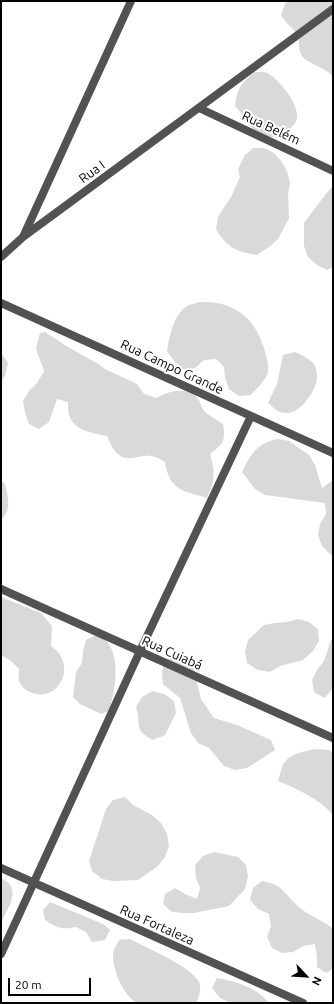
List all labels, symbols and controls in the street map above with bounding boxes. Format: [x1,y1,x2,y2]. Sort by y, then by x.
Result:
street label: Rua Belém [239,108,303,148]
street label: Rua I [76,157,108,187]
street label: Rua Campo Grande [118,336,226,398]
street label: Rua Cuiabá [139,633,205,673]
street label: Rua Fortaleza [118,902,196,948]
north arrow [286,956,326,996]
scale bar [10,970,93,996]
text: N [310,975,324,987]
text: 20 m [15,978,42,991]

